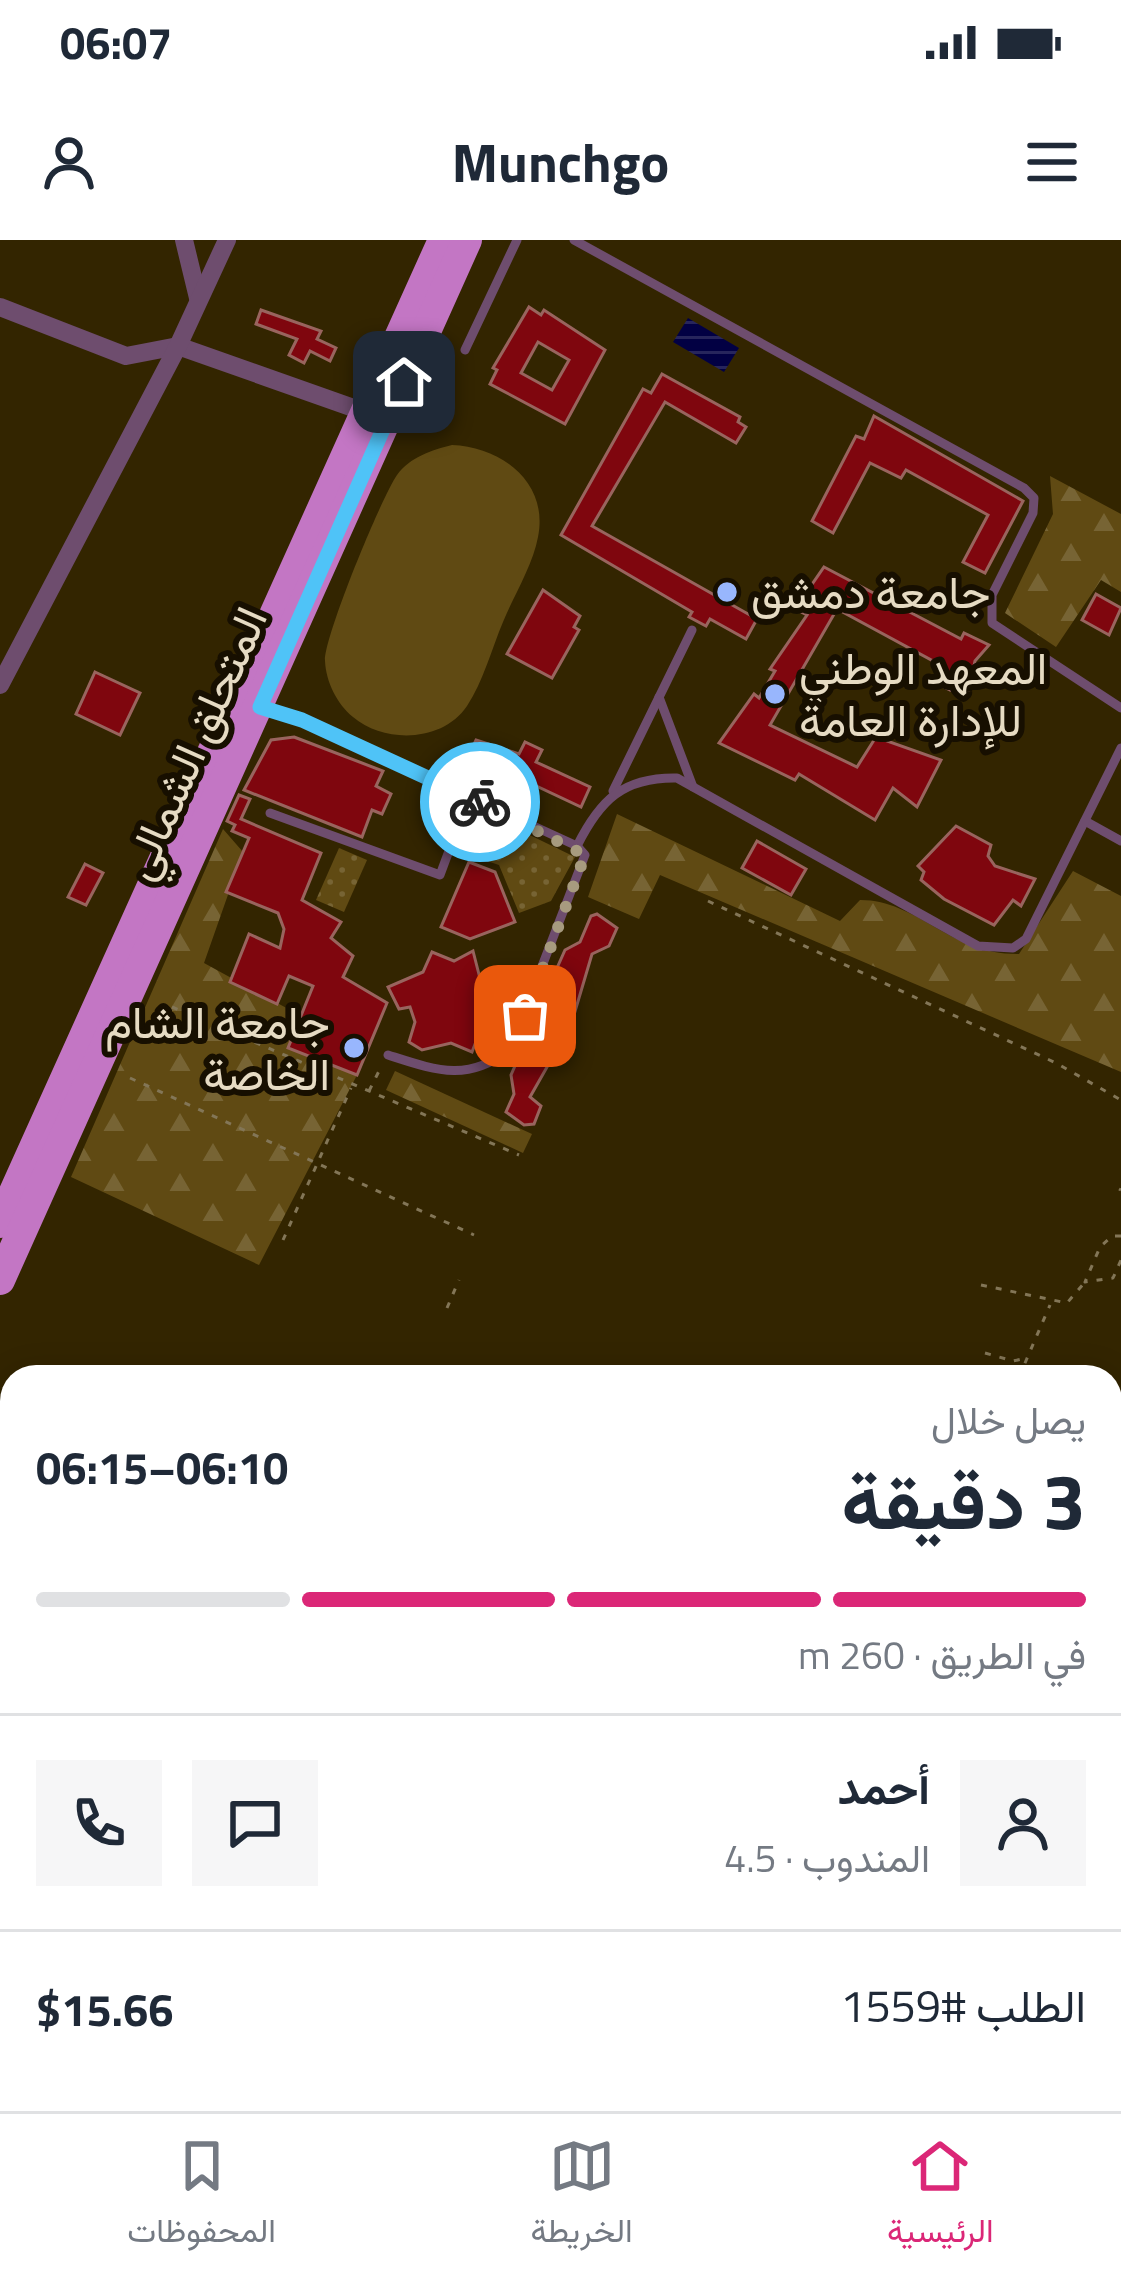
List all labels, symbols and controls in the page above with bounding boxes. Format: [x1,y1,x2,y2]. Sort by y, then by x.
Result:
text: 06:07 [60,8,172,76]
text: Munchgo [452,121,669,203]
icon: person [36,129,102,195]
icon: menu [1019,129,1085,195]
pin [353,331,455,433]
icon: home [371,349,437,415]
place label: جامعة دمشق [751,557,990,625]
marker: جامعة دمشق [714,579,740,605]
street label: المتحلق الشمالي [103,595,287,892]
place label: المعهد الوطني للإدارة العامة [799,633,1047,753]
marker: المعهد الوطني للإدارة العامة [762,681,788,707]
courier [420,742,540,862]
icon: bike [447,769,513,835]
pin [474,965,576,1067]
icon: bag [492,983,558,1049]
place label: جامعة الشام الخاصة [105,987,330,1107]
marker: جامعة الشام الخاصة [341,1035,367,1061]
text: يصل خلال [931,1390,1086,1449]
text: 06:10–06:15 [36,1433,288,1501]
text: 3 دقيقة [841,1441,1086,1559]
text: في الطريق · 260 m [798,1625,1086,1684]
text: أحمد [838,1753,930,1821]
button: phone [36,1760,162,1886]
button: chat [192,1760,318,1886]
button: person [960,1760,1086,1886]
text: المندوب · 4.5 [724,1828,930,1887]
text: الطلب #1559 [840,1971,1086,2039]
text: $15.66 [36,1975,174,2043]
tab: المحفوظات [127,2133,276,2260]
tab: الخريطة [530,2133,633,2260]
tab: الرئيسية [887,2133,994,2260]

